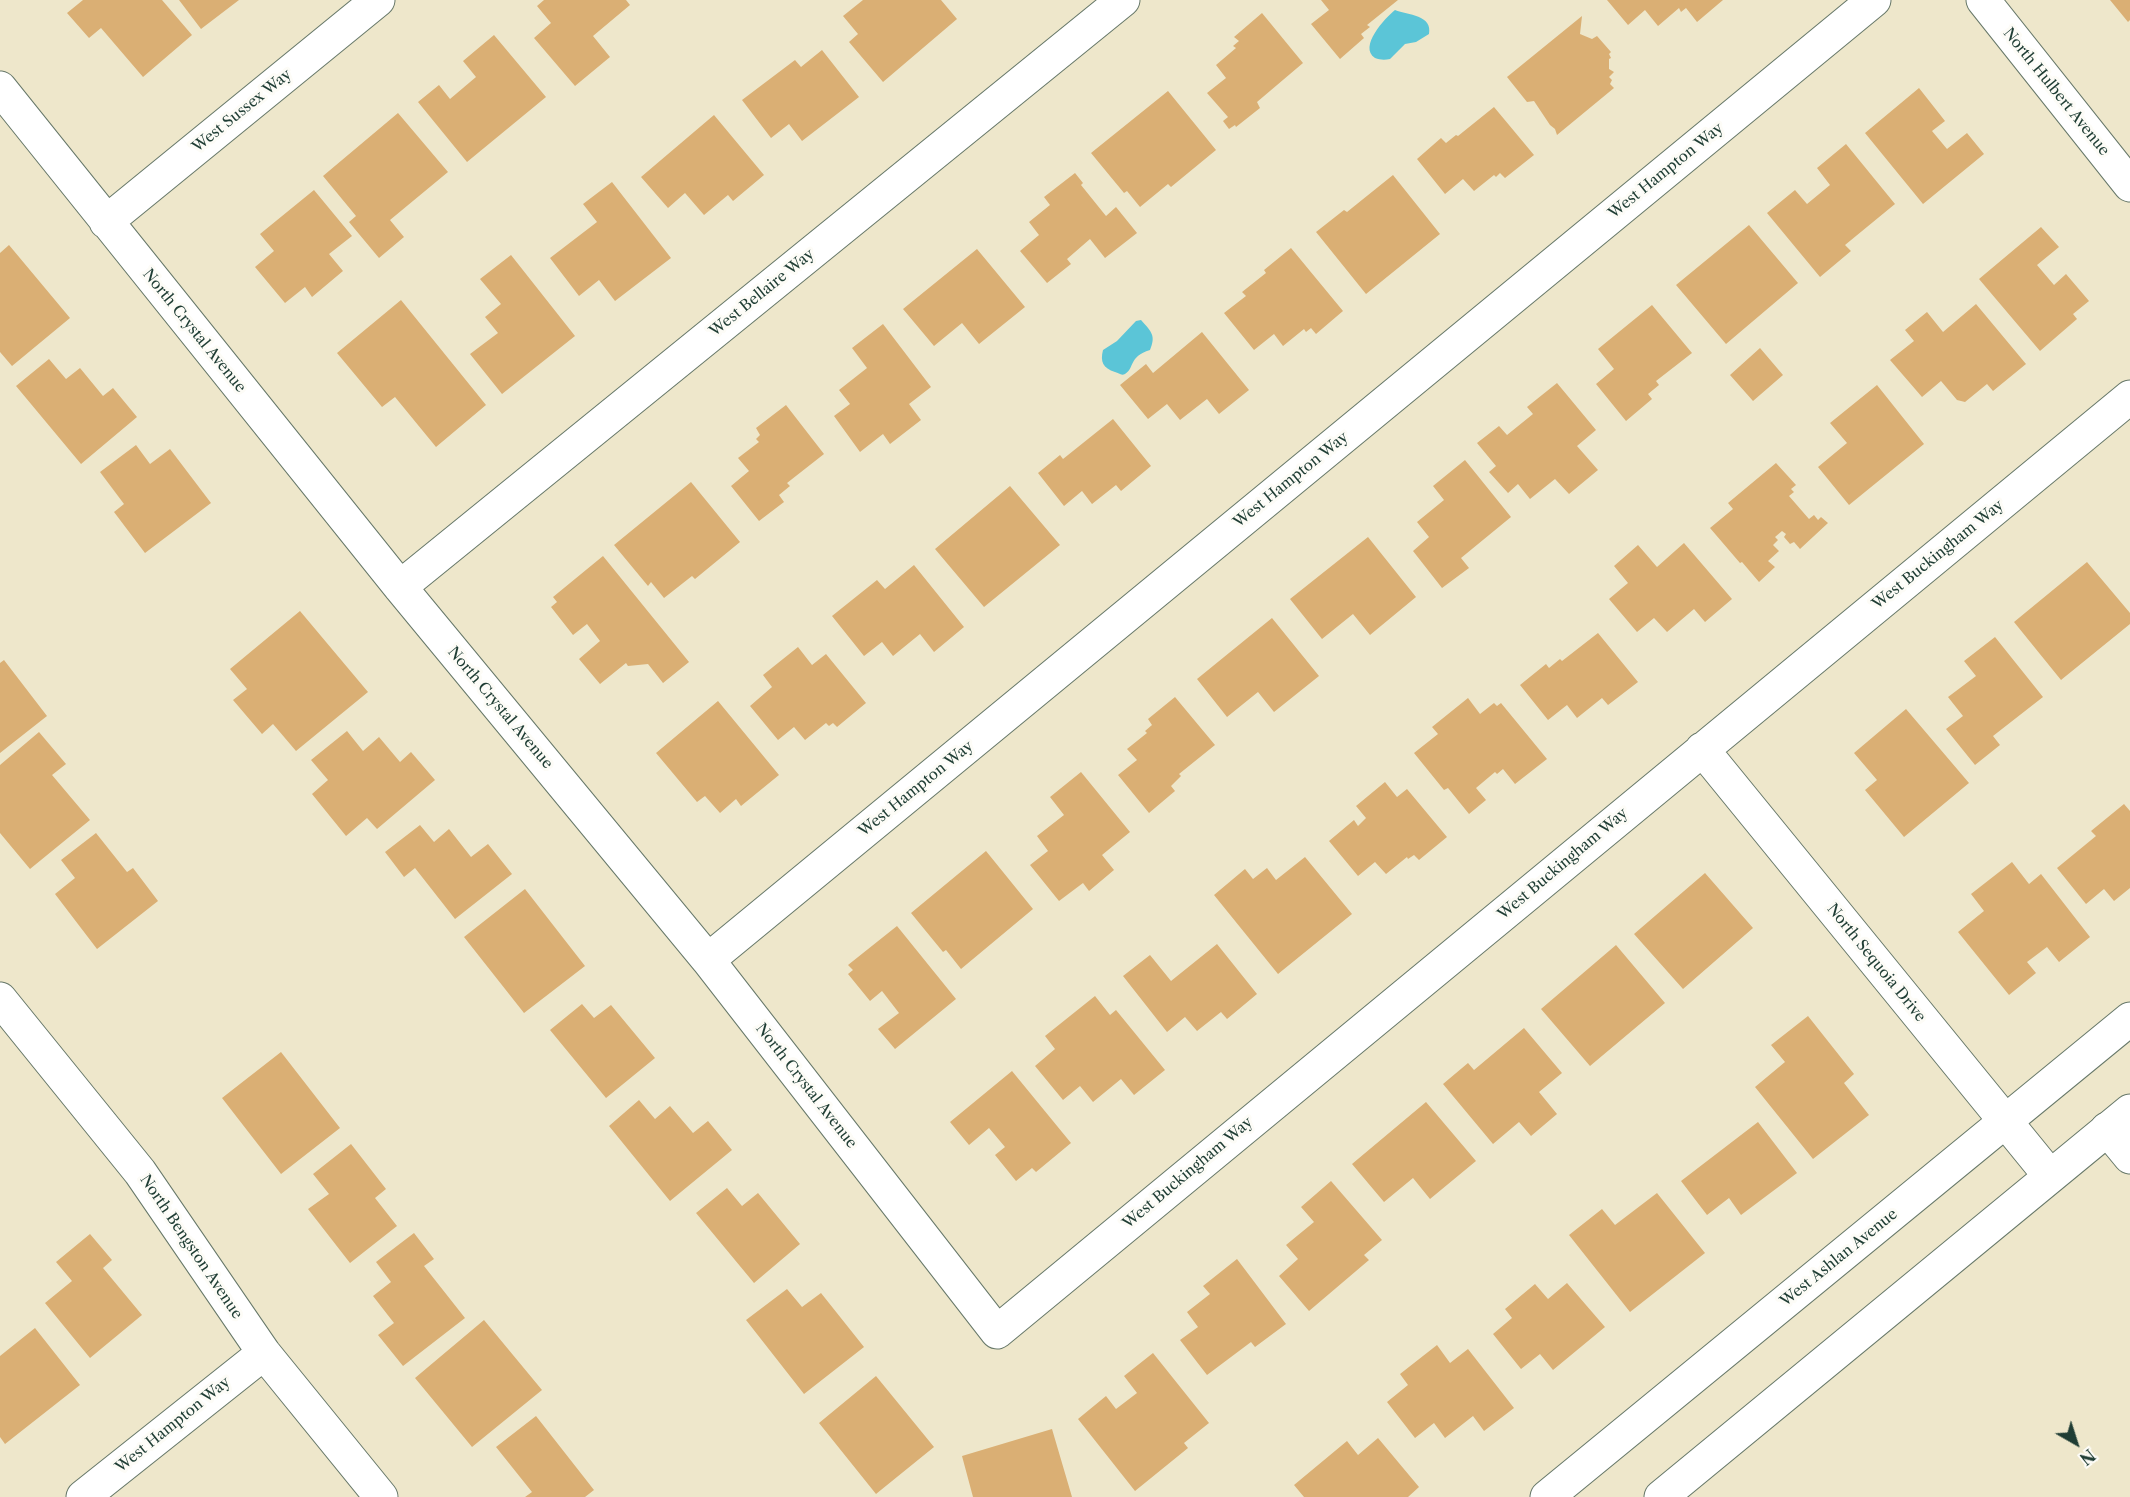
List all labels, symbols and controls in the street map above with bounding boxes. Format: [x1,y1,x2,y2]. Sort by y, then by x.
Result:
street label: North Hulbert Avenue [1999,25,2113,159]
street label: West Sussex Way [189,66,295,156]
street label: West Hampton Way [1605,119,1727,223]
street label: West Bellaire Way [706,245,818,341]
street label: North Crystal Avenue [139,266,249,396]
street label: West Hampton Way [1230,428,1352,532]
street label: West Buckingham Way [1869,497,2007,613]
street label: North Crystal Avenue [444,643,556,773]
street label: West Hampton Way [855,737,977,841]
street label: West Buckingham Way [1495,805,1631,923]
street label: North Sequoia Drive [1823,900,1929,1026]
street label: North Crystal Avenue [752,1020,860,1152]
street label: West Buckingham Way [1120,1114,1256,1232]
street label: North Bengston Avenue [136,1171,246,1323]
street label: West Ashlan Avenue [1777,1205,1901,1311]
street label: West Hampton Way [112,1373,234,1477]
north arrow [2046,1413,2106,1473]
text: N [2076,1445,2099,1469]

